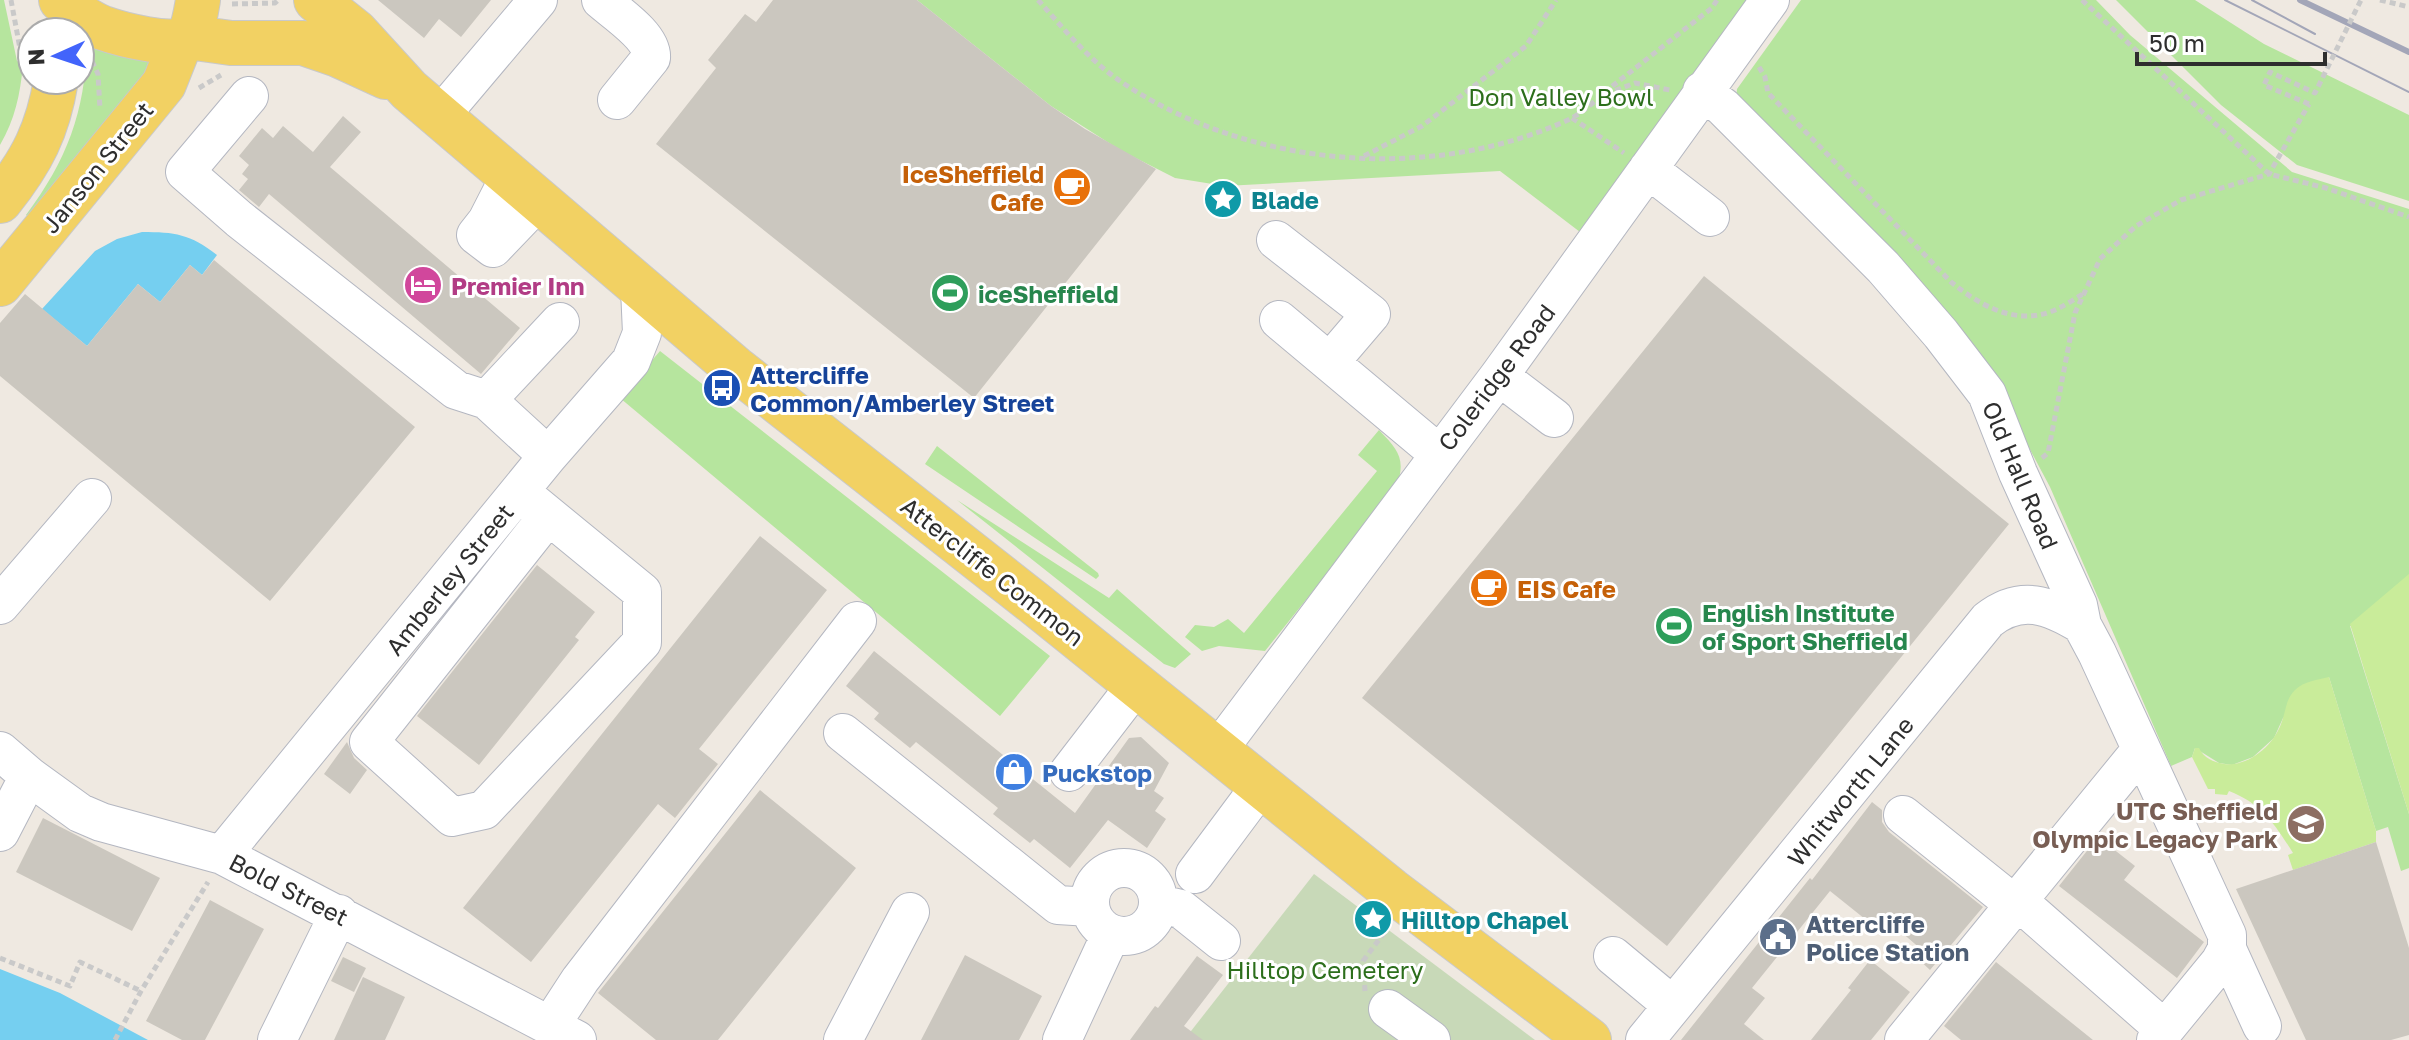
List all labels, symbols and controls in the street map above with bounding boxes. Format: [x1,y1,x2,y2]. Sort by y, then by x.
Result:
north arrow [16,16,96,96]
scale bar [2137,16,2325,66]
text: 50 m [2149,28,2205,57]
text: N [22,48,49,66]
park label: Don Valley Bowl [1468,82,1654,111]
street label: Janson Street [35,95,159,239]
place label: IceSheffield Cafe [902,159,1044,216]
cafe icon: IceSheffield Cafe [1051,166,1093,208]
place icon: Blade [1202,178,1244,220]
place label: Blade [1251,185,1319,214]
hotel icon: Premier Inn [402,264,444,306]
place label: Premier Inn [451,271,585,300]
sports icon: iceSheffield [929,272,971,314]
place label: iceSheffield [978,279,1119,308]
street label: Coleridge Road [1431,298,1561,456]
place label: Attercliffe Common/Amberley Street [750,360,1054,417]
bus stop icon: Attercliffe Common/Amberley Street [701,367,743,409]
street label: Old Hall Road [1977,397,2065,553]
street label: Attercliffe Common [896,491,1090,651]
street label: Amberley Street [379,497,519,661]
cafe icon: EIS Cafe [1468,567,1510,609]
place label: EIS Cafe [1517,574,1616,603]
place label: English Institute of Sport Sheffield [1702,598,1908,655]
sports icon: English Institute of Sport Sheffield [1653,605,1695,647]
street label: Whitworth Lane [1781,710,1919,872]
shop icon: Puckstop [993,751,1035,793]
place label: Puckstop [1042,758,1152,787]
place label: UTC Sheffield Olympic Legacy Park [2032,796,2278,853]
school or university icon: UTC Sheffield Olympic Legacy Park [2285,803,2327,845]
street label: Bold Street [225,847,353,931]
place icon: Hilltop Chapel [1352,898,1394,940]
place label: Hilltop Chapel [1401,905,1569,934]
place label: Attercliffe Police Station [1806,909,1969,966]
public building icon: Attercliffe Police Station [1757,916,1799,958]
park label: Hilltop Cemetery [1227,955,1423,984]

